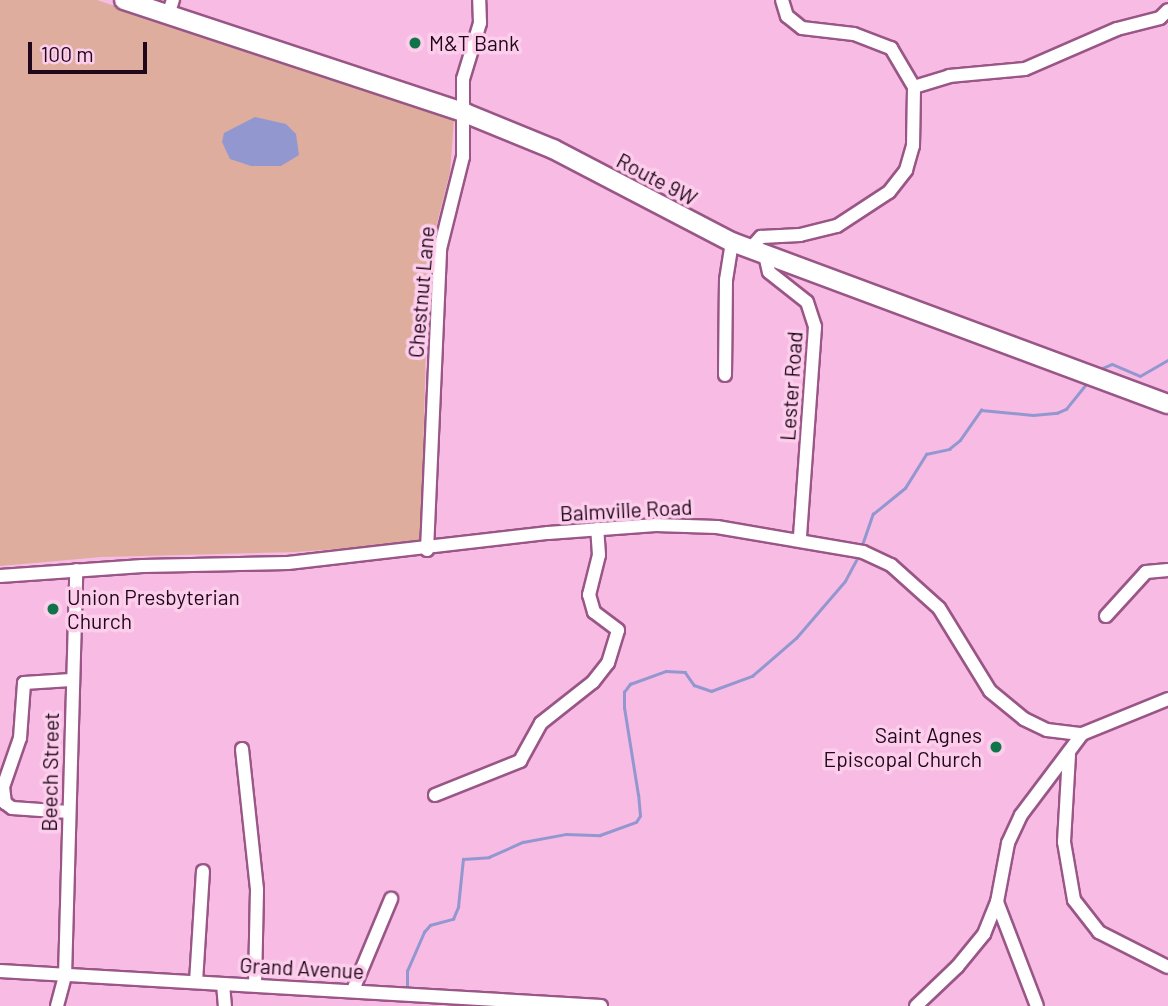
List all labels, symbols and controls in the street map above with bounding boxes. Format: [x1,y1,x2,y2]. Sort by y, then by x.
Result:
scale bar [32,28,150,72]
place label: M&T Bank [429,30,520,56]
marker: M&T Bank [407,35,423,51]
text: 100 m [41,41,94,66]
street label: Route 9W [612,147,702,211]
street label: Chestnut Lane [403,225,439,359]
street label: Lester Road [775,330,807,442]
street label: Balmville Road [559,494,693,526]
place label: Union Presbyterian Church [67,584,240,634]
marker: Union Presbyterian Church [45,601,61,617]
street label: Beech Street [36,712,64,832]
place label: Saint Agnes Episcopal Church [823,722,982,772]
marker: Saint Agnes Episcopal Church [988,739,1004,755]
street label: Grand Avenue [239,952,365,984]

